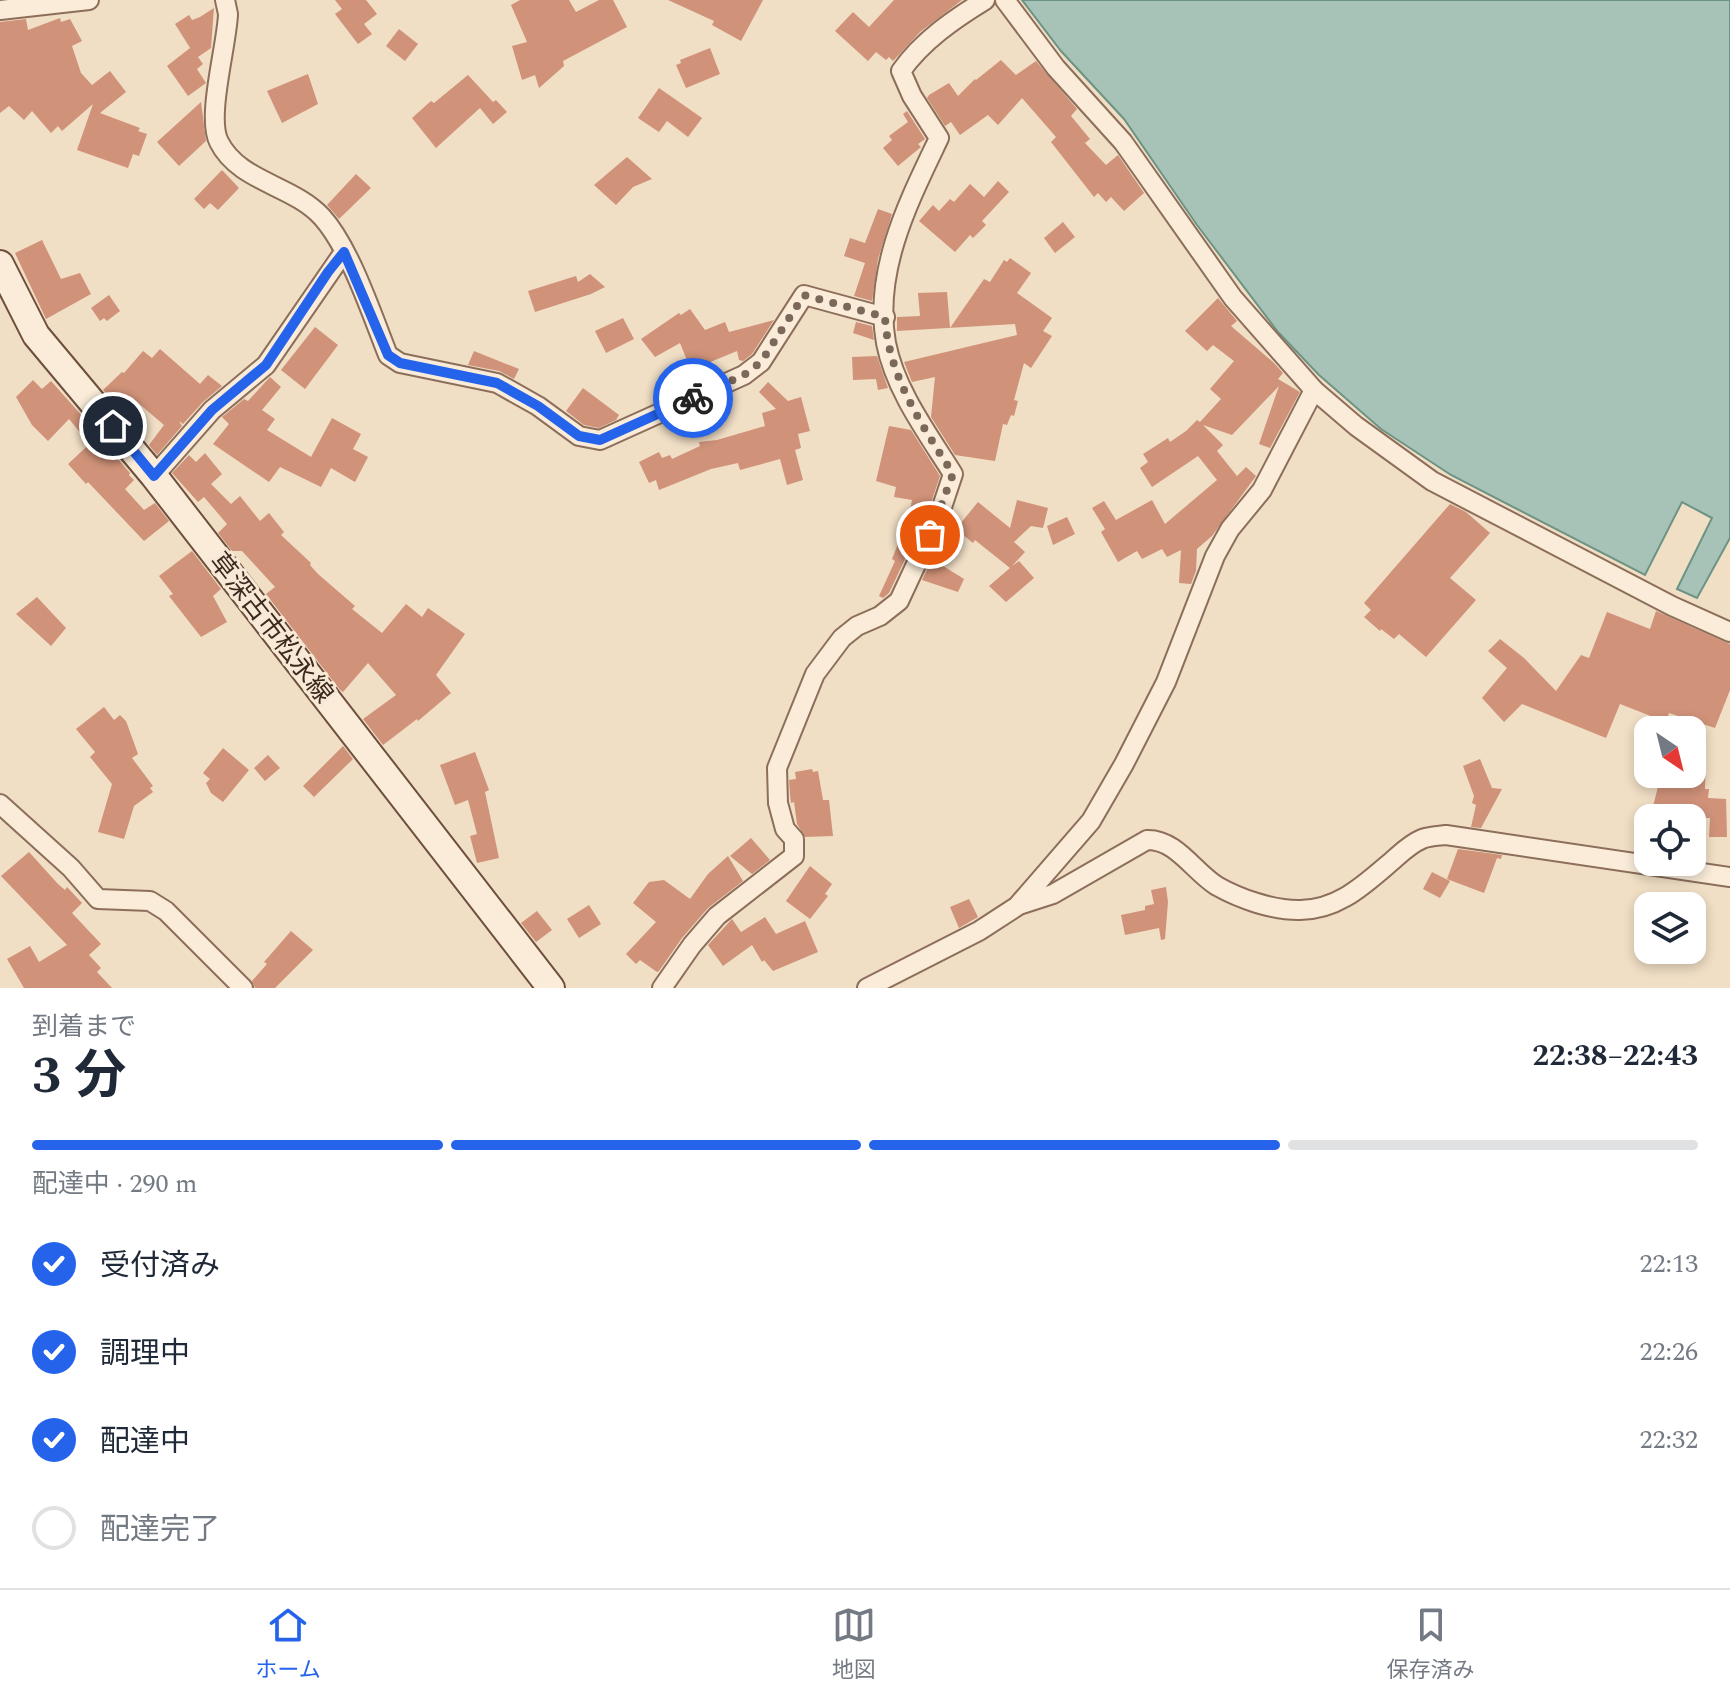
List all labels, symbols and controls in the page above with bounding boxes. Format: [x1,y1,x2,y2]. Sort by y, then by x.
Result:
courier [653,358,733,438]
icon: bike [671,376,715,420]
pin [79,392,147,460]
icon: home [91,404,135,448]
pin [896,501,964,569]
icon: bag [908,513,952,557]
street label: 草深古市松永線 [199,544,343,712]
north arrow [1634,716,1706,788]
map controls [1634,716,1706,964]
button: locate [1634,804,1706,876]
button: layers [1634,892,1706,964]
text: 到着まで [32,1007,136,1047]
text: 22:38–22:43 [1532,1033,1698,1079]
text: 3 分 [32,1037,126,1116]
text: 配達中 · 290 m [32,1164,197,1204]
icon: check [32,1242,76,1286]
text: 受付済み [100,1243,220,1289]
text: 22:13 [1639,1244,1698,1284]
icon: check [32,1330,76,1374]
text: 調理中 [100,1331,190,1377]
text: 22:26 [1639,1332,1698,1372]
icon: check [32,1418,76,1462]
text: 配達中 [100,1419,190,1465]
text: 22:32 [1639,1420,1698,1460]
text: 配達完了 [100,1507,220,1553]
tab: ホーム [255,1603,321,1687]
tab: 地図 [832,1603,876,1687]
tab: 保存済み [1387,1603,1475,1687]

